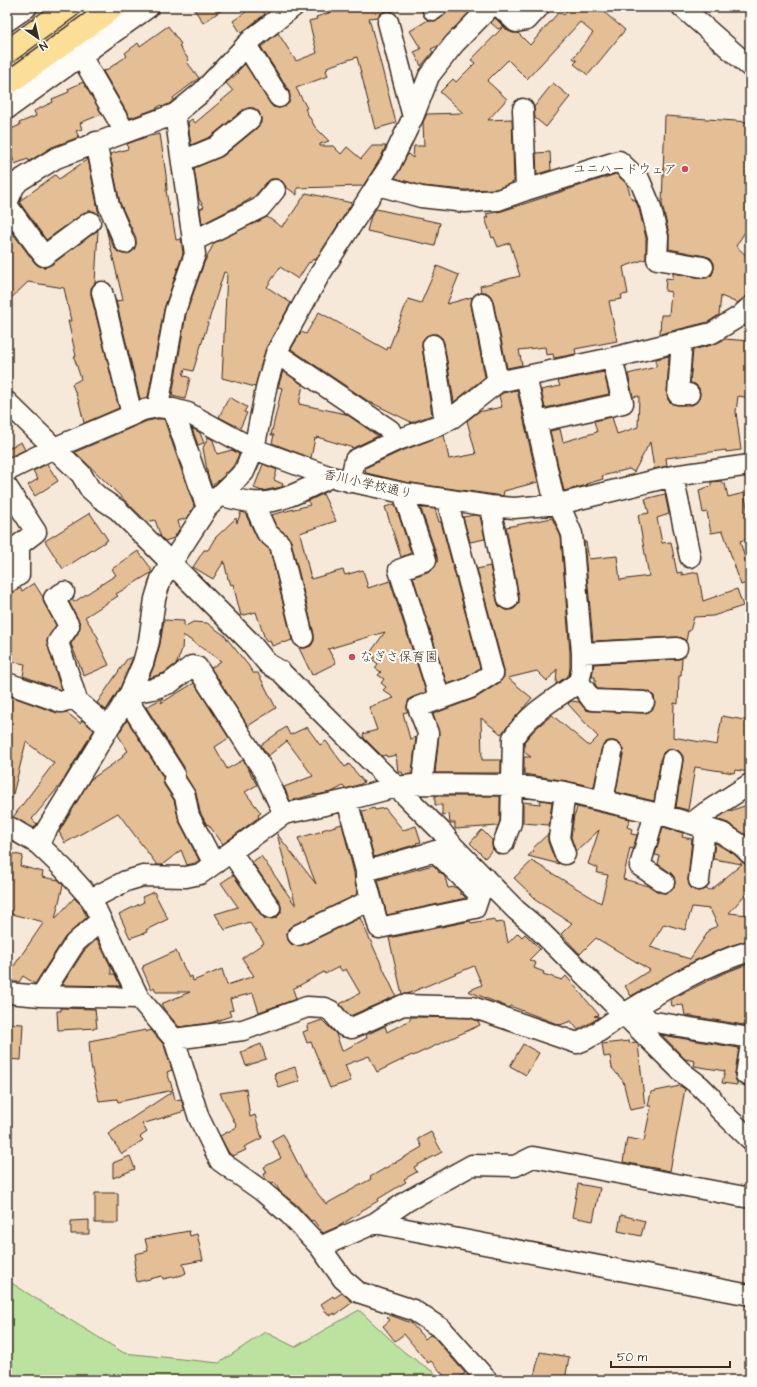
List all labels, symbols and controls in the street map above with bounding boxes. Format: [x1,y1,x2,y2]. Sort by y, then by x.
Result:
north arrow [18,18,58,58]
text: N [36,38,50,54]
place label: ユニハードウェア [573,160,677,178]
marker: ユニハードウェア [680,164,690,174]
street label: 香川小学校通り [322,465,414,503]
place label: なぎさ保育園 [360,648,438,666]
marker: なぎさ保育園 [347,652,357,662]
scale bar [611,1343,730,1369]
text: 50 m [617,1349,648,1366]

